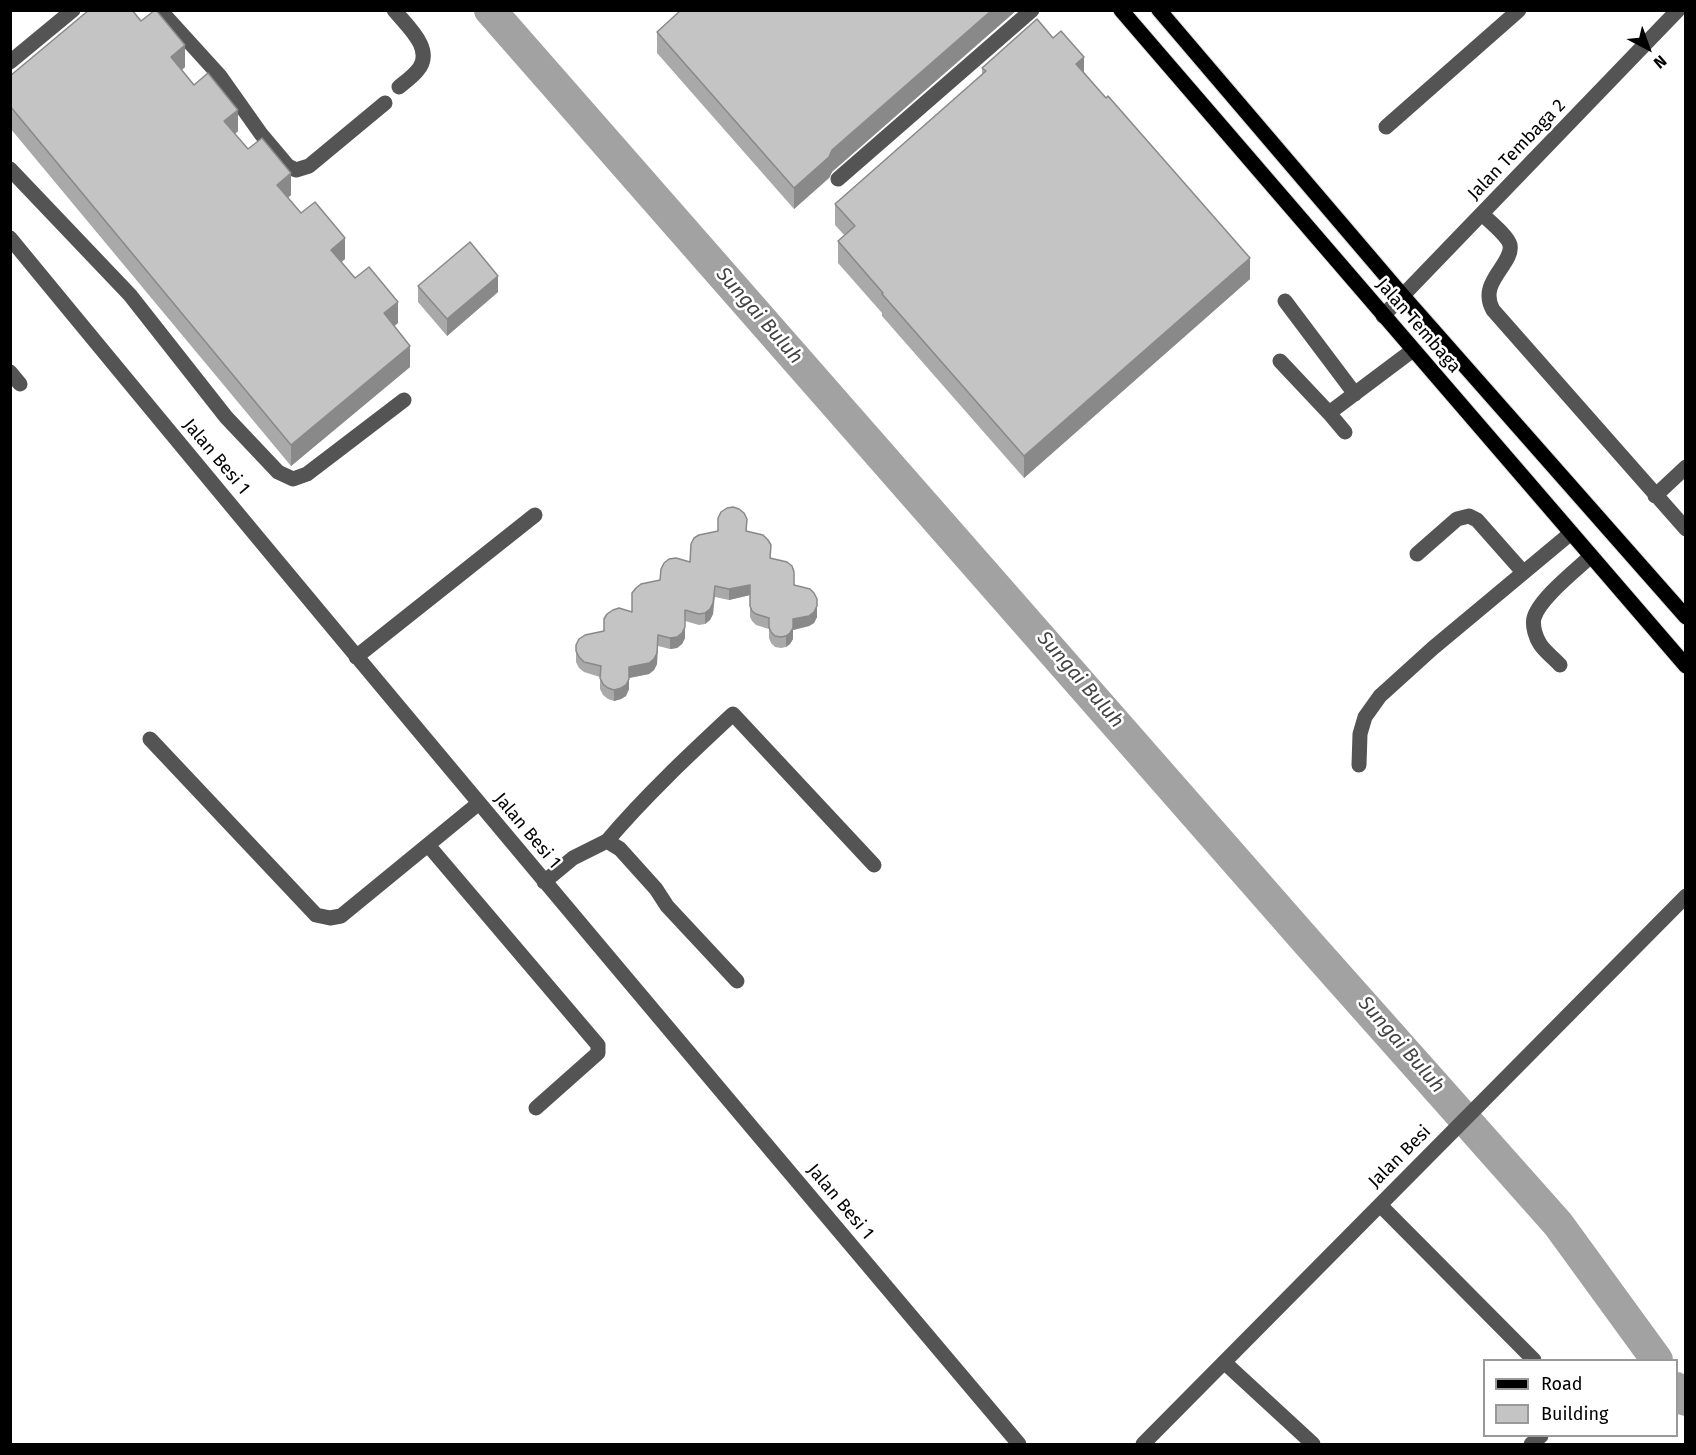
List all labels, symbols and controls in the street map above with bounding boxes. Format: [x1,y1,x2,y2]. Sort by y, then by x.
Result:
north arrow [1618,18,1678,78]
text: N [1650,51,1670,73]
street label: Jalan Tembaga 2 [1464,95,1570,205]
water label: Sungai Buluh [711,263,807,369]
street label: Jalan Tembaga [1371,274,1465,378]
street label: Jalan Besi 1 [178,415,254,499]
water label: Sungai Buluh [1032,627,1128,733]
street label: Jalan Besi 1 [489,789,565,873]
water label: Sungai Buluh [1353,992,1449,1098]
street label: Jalan Besi [1364,1121,1436,1193]
street label: Jalan Besi 1 [802,1160,878,1244]
legend [1483,1359,1678,1437]
text: Road [1541,1373,1583,1395]
text: Building [1541,1403,1608,1425]

